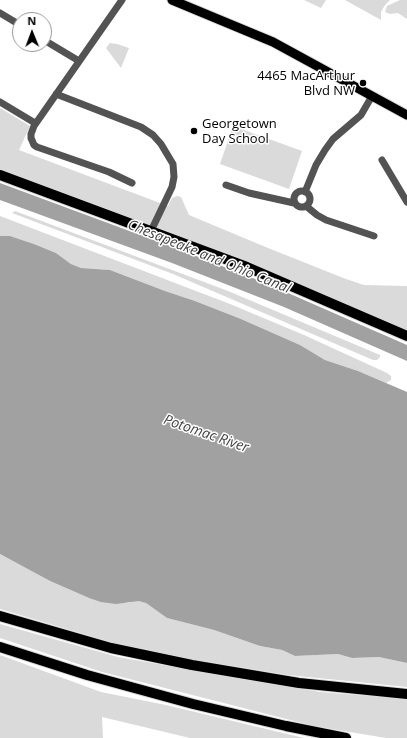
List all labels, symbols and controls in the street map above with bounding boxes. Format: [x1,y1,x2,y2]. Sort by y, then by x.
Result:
north arrow [12,12,52,52]
text: N [27,13,36,28]
place label: 4465 MacArthur Blvd NW [257,68,355,99]
marker: 4465 MacArthur Blvd NW [358,78,368,88]
place label: Georgetown Day School [202,116,277,147]
marker: Georgetown Day School [189,126,199,136]
water label: Chesapeake and Ohio Canal [125,217,293,297]
water label: Potomac River [161,412,251,456]

